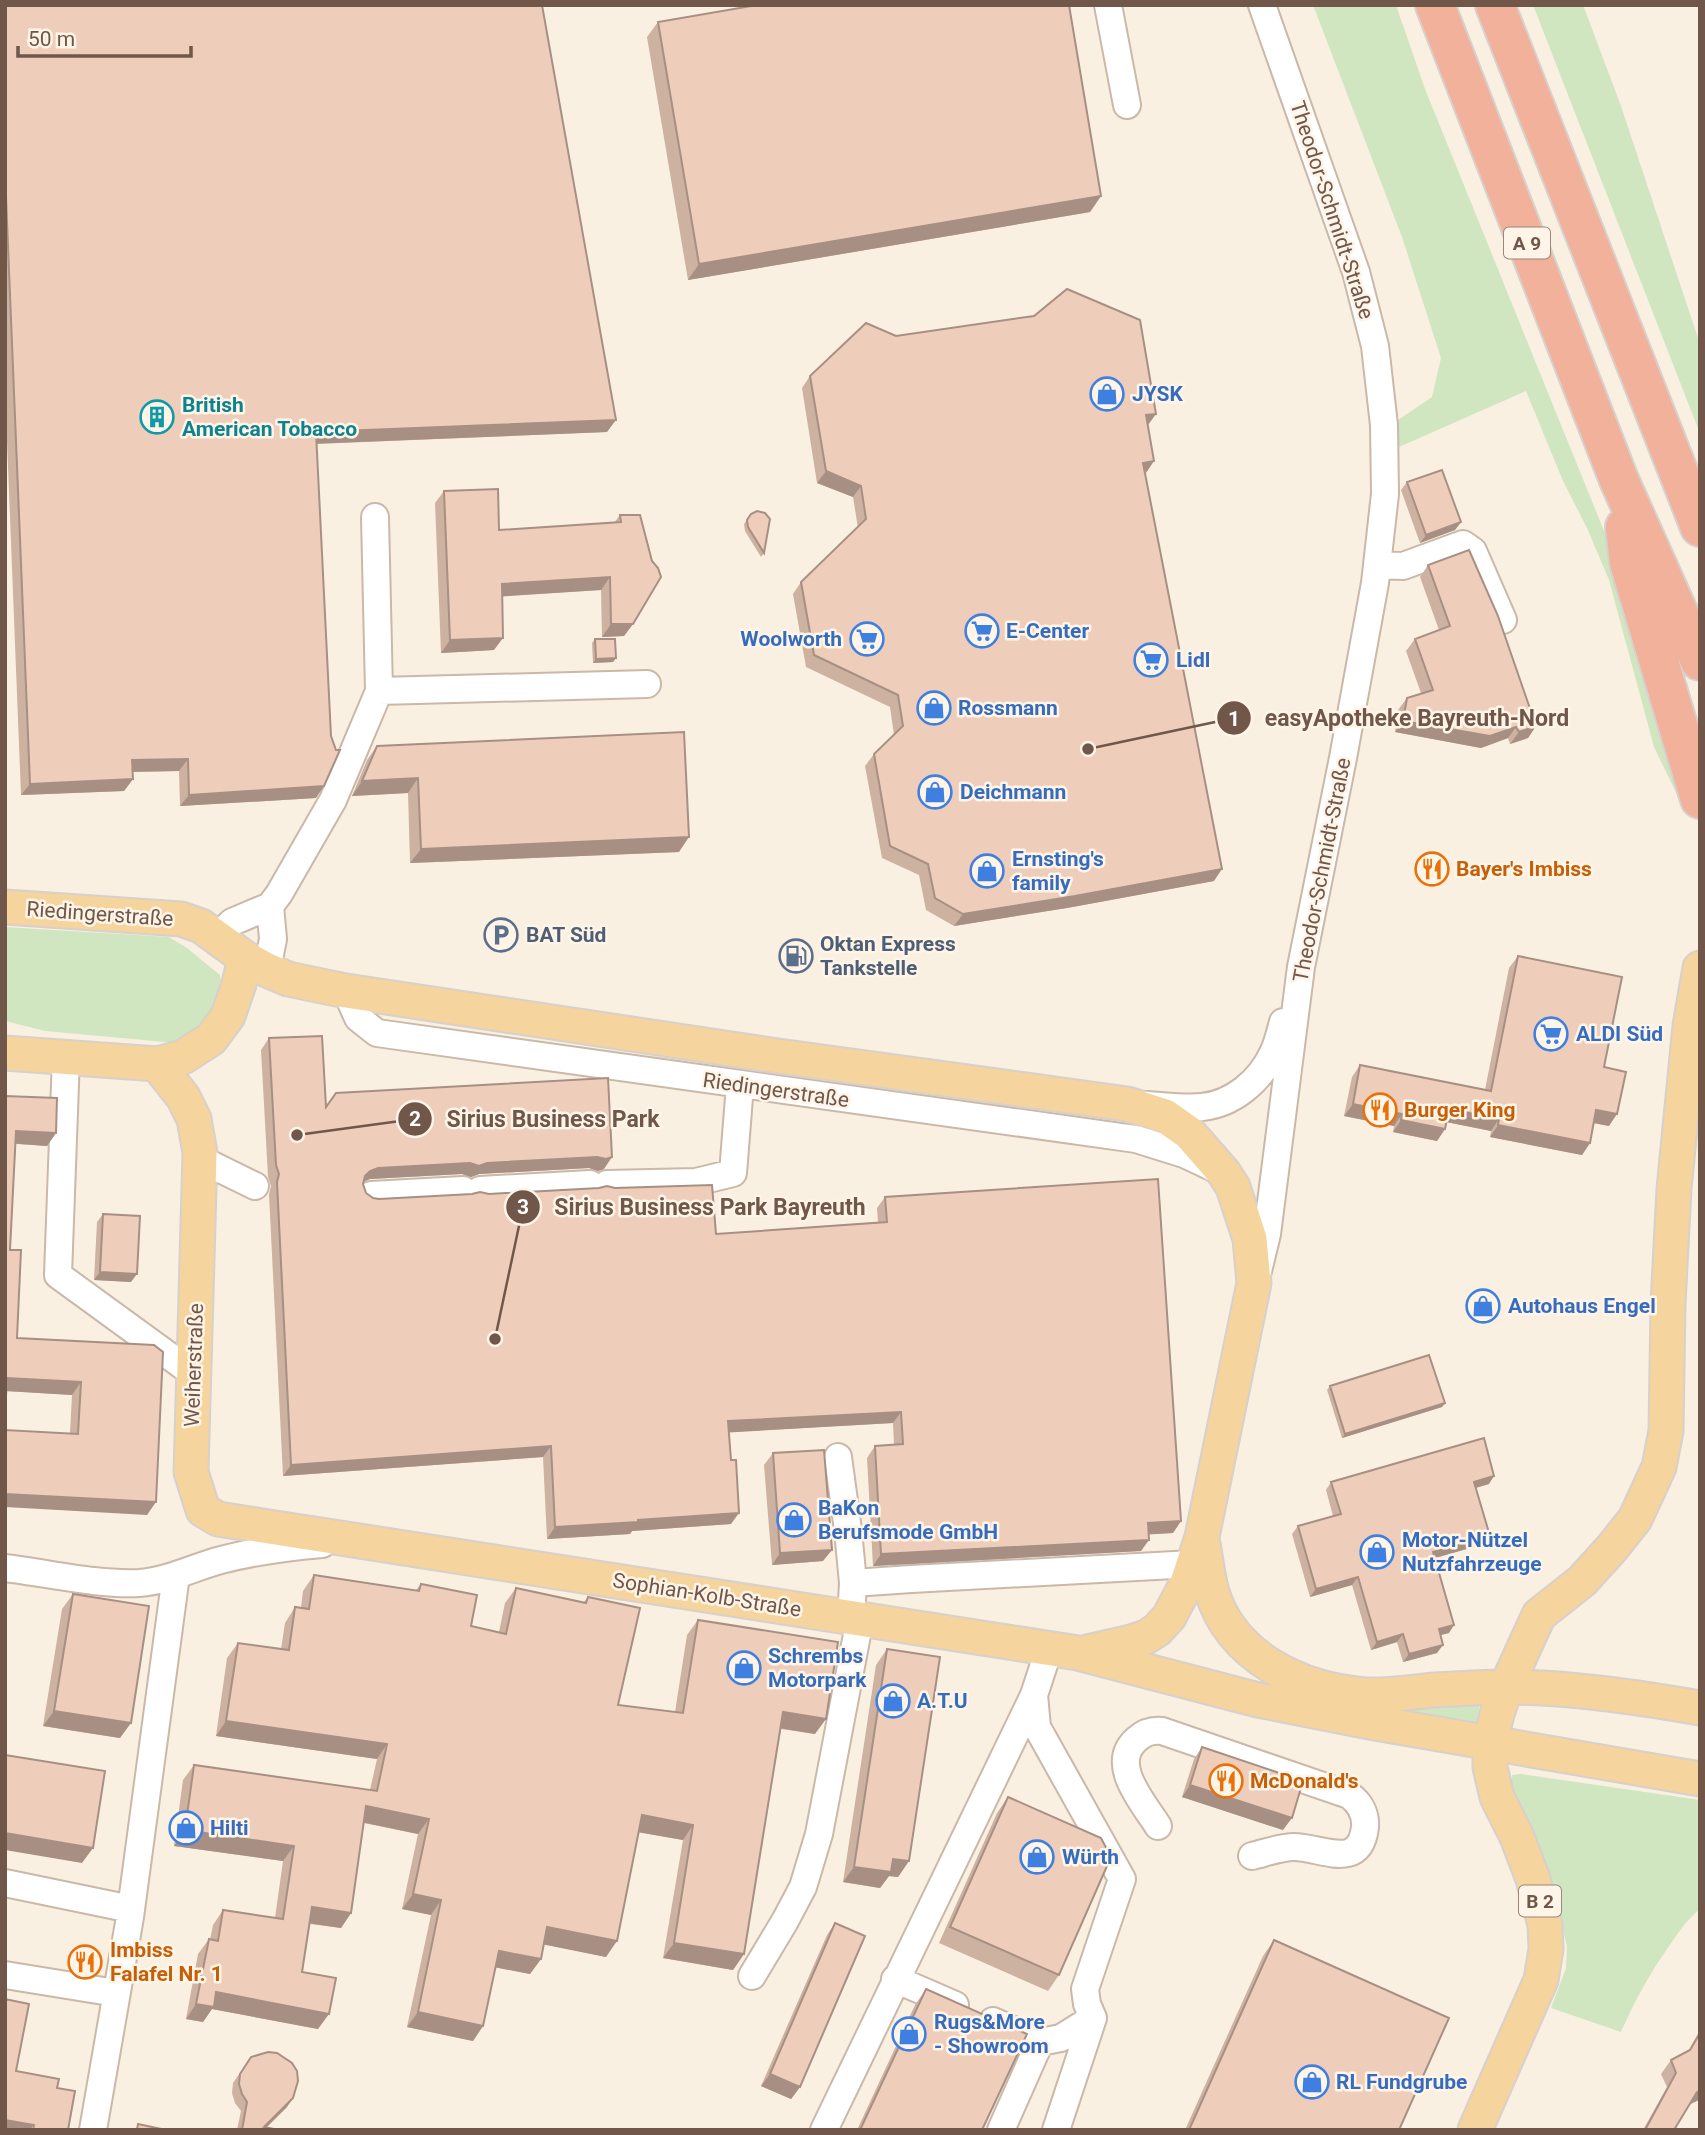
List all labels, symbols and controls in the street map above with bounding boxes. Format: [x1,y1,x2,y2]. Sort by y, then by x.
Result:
scale bar [18,14,191,58]
text: 50 m [28,27,75,51]
street label: Theodor-Schmidt-Straße [1285,98,1379,322]
road number: A 9 [1504,228,1550,258]
shop icon: JYSK [1088,375,1126,413]
place label: JYSK [1132,382,1183,406]
place label: British American Tobacco [182,393,357,441]
building icon: British American Tobacco [138,398,176,436]
supermarket icon: E-Center [963,612,1001,650]
place label: E-Center [1006,619,1089,643]
supermarket icon: Woolworth [848,620,886,658]
place label: Woolworth [740,627,842,651]
supermarket icon: Lidl [1132,641,1170,679]
place label: Lidl [1176,648,1210,672]
shop icon: Rossmann [915,689,953,727]
place label: Rossmann [958,696,1058,720]
callout: easyApotheke Bayreuth-Nord [1216,696,1584,740]
text: easyApotheke Bayreuth-Nord [1265,705,1569,732]
text: 1 [1228,707,1240,731]
street label: Theodor-Schmidt-Straße [1288,756,1356,984]
shop icon: Deichmann [916,773,954,811]
place label: Deichmann [960,780,1066,804]
place label: Ernsting's family [1012,847,1104,895]
restaurant icon: Bayer's Imbiss [1413,850,1451,888]
shop icon: Ernsting's family [968,852,1006,890]
place label: Bayer's Imbiss [1456,857,1592,881]
street label: Riedingerstraße [26,897,174,931]
parking icon: BAT Süd [482,916,520,954]
place label: BAT Süd [526,923,606,947]
place label: Oktan Express Tankstelle [820,932,956,980]
fuel station icon: Oktan Express Tankstelle [777,937,815,975]
supermarket icon: ALDI Süd [1532,1015,1570,1053]
place label: ALDI Süd [1576,1022,1663,1046]
street label: Riedingerstraße [701,1068,851,1112]
restaurant icon: Burger King [1361,1091,1399,1129]
callout: Sirius Business Park [397,1097,674,1141]
place label: Burger King [1404,1098,1516,1122]
text: Sirius Business Park [446,1106,660,1133]
text: 2 [409,1107,421,1131]
callout: Sirius Business Park Bayreuth [506,1185,880,1229]
text: Sirius Business Park Bayreuth [554,1194,866,1221]
text: 3 [517,1195,529,1219]
shop icon: Autohaus Engel [1464,1287,1502,1325]
place label: Autohaus Engel [1508,1294,1656,1318]
street label: Weiherstraße [180,1303,208,1427]
place label: BaKon Berufsmode GmbH [818,1496,998,1544]
shop icon: BaKon Berufsmode GmbH [775,1501,813,1539]
place label: Motor-Nützel Nutzfahrzeuge [1402,1528,1542,1576]
shop icon: Motor-Nützel Nutzfahrzeuge [1358,1533,1396,1571]
street label: Sophian-Kolb-Straße [611,1568,803,1622]
place label: Schrembs Motorpark [768,1644,867,1692]
shop icon: Schrembs Motorpark [725,1649,763,1687]
shop icon: A.T.U [874,1682,912,1720]
place label: A.T.U [917,1689,968,1713]
restaurant icon: McDonald's [1207,1762,1245,1800]
place label: McDonald's [1250,1769,1359,1793]
shop icon: Hilti [167,1809,205,1847]
place label: Hilti [210,1816,249,1840]
shop icon: Würth [1018,1838,1056,1876]
place label: Würth [1062,1845,1119,1869]
road number: B 2 [1519,1885,1561,1916]
place label: Imbiss Falafel Nr. 1 [110,1938,223,1986]
restaurant icon: Imbiss Falafel Nr. 1 [66,1943,104,1981]
place label: Rugs&More - Showroom [934,2010,1049,2058]
shop icon: Rugs&More - Showroom [890,2015,928,2053]
shop icon: RL Fundgrube [1293,2063,1331,2101]
place label: RL Fundgrube [1336,2070,1467,2094]

